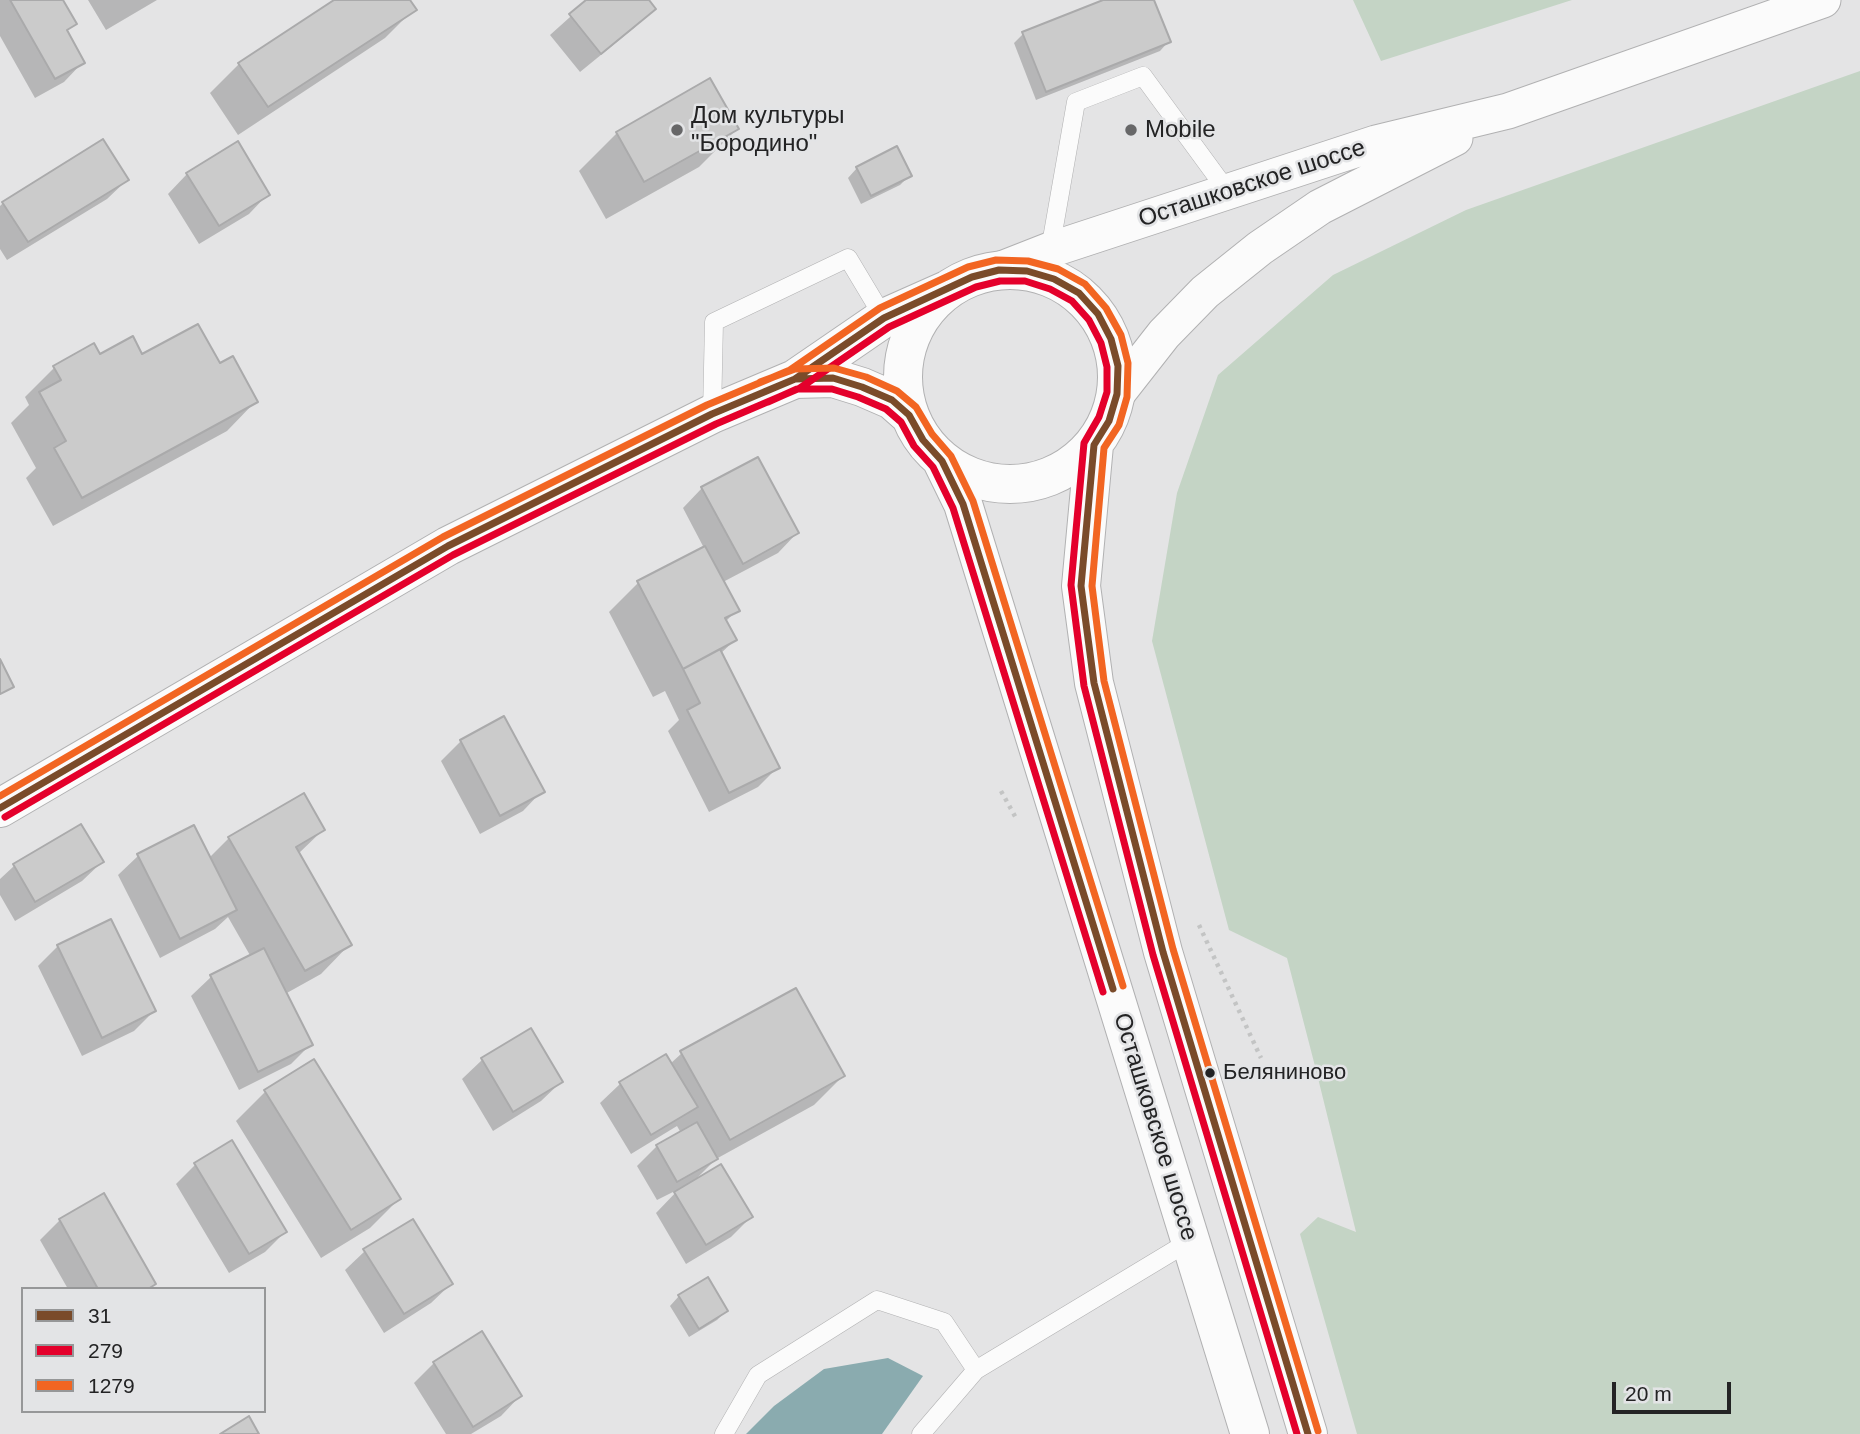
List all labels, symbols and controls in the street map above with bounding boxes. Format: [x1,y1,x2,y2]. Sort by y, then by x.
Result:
place label: Дом культуры "Бородино" [691,102,845,158]
place label: Mobile [1145,116,1216,144]
marker: Дом культуры "Бородино" [669,122,685,138]
marker: Mobile [1123,122,1139,138]
street label: Осташковское шоссе [1135,134,1369,234]
street label: Осташковское шоссе [1107,1010,1203,1244]
place label: Беляниново [1223,1060,1346,1086]
marker: Беляниново [1203,1066,1217,1080]
legend [21,1287,266,1413]
text: 31 [88,1304,111,1327]
text: 279 [88,1339,123,1362]
scale bar [1615,1368,1734,1412]
text: 1279 [88,1374,135,1397]
text: 20 m [1625,1382,1672,1405]

